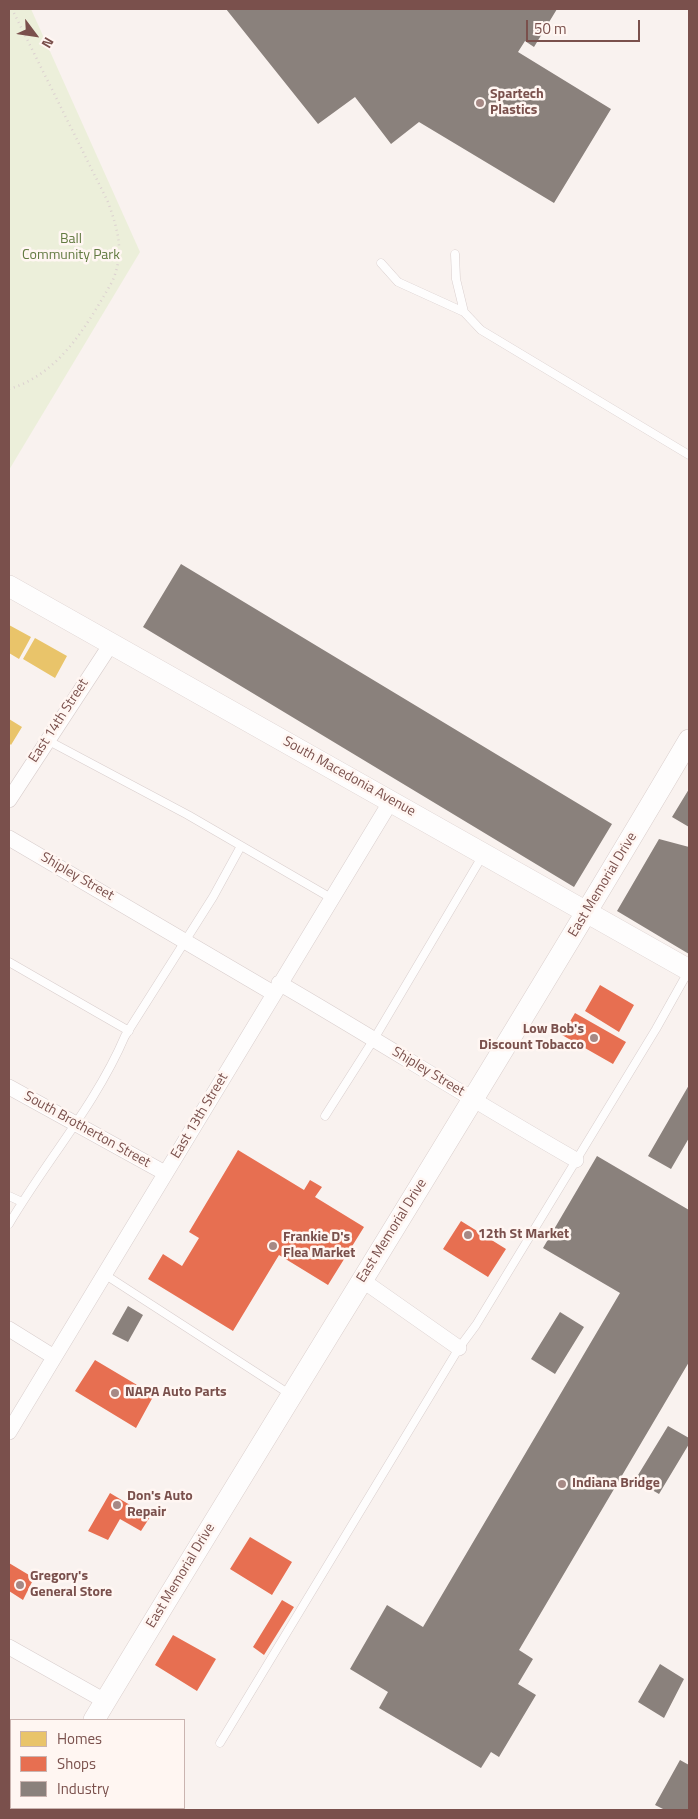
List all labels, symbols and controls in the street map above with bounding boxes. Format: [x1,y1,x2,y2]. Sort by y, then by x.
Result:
north arrow [10,10,60,60]
scale bar [528,10,642,42]
text: 50 m [534,17,567,40]
text: N [37,33,60,53]
place label: Spartech Plastics [490,87,544,120]
marker: Spartech Plastics [474,97,486,109]
park label: Ball Community Park [22,232,120,264]
street label: East 14th Street [26,676,92,766]
street label: South Macedonia Avenue [280,734,418,820]
street label: East Memorial Drive [565,830,641,940]
street label: Shipley Street [37,849,117,905]
place label: Low Bob's Discount Tobacco [479,1022,584,1054]
marker: Low Bob's Discount Tobacco [588,1032,600,1044]
street label: Shipley Street [389,1044,467,1100]
street label: East 13th Street [168,1070,232,1162]
street label: South Brotherton Street [21,1088,153,1172]
street label: East Memorial Drive [353,1176,431,1286]
place label: 12th St Market [478,1227,569,1243]
marker: 12th St Market [462,1229,474,1241]
place label: Frankie D's Flea Market [283,1230,355,1262]
marker: Frankie D's Flea Market [267,1240,279,1252]
place label: NAPA Auto Parts [125,1385,227,1401]
marker: NAPA Auto Parts [109,1387,121,1399]
place label: Indiana Bridge [572,1476,660,1492]
marker: Indiana Bridge [556,1478,568,1490]
place label: Don's Auto Repair [127,1489,193,1521]
marker: Don's Auto Repair [111,1499,123,1511]
street label: East Memorial Drive [143,1521,219,1631]
place label: Gregory's General Store [30,1569,112,1601]
marker: Gregory's General Store [14,1579,26,1591]
legend [10,1719,185,1809]
text: Homes [57,1727,102,1750]
text: Shops [57,1752,96,1775]
text: Industry [57,1777,109,1800]

